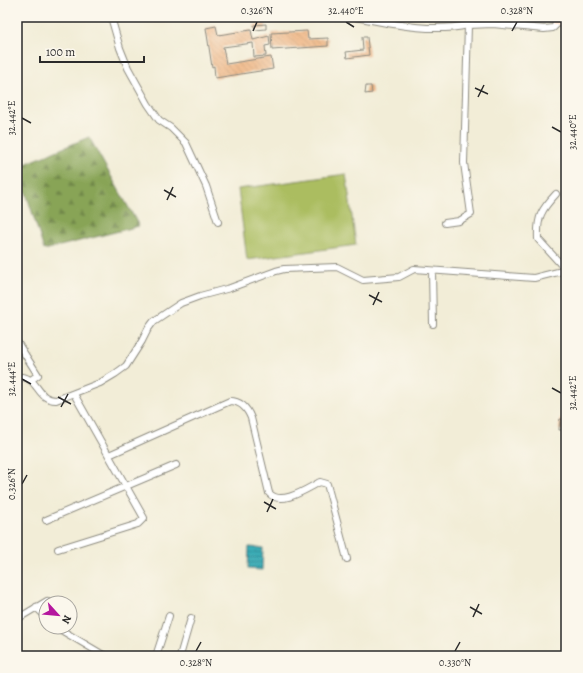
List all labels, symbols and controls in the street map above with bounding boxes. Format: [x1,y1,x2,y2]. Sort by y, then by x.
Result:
text: 0.326°N [241,4,273,17]
text: 32.440°E [328,4,364,17]
text: 0.328°N [501,4,533,17]
scale bar [40,38,144,64]
text: 100 m [46,44,75,60]
text: 32.442°E [5,101,18,135]
text: 32.440°E [566,114,579,150]
text: 32.444°E [5,362,18,396]
text: 32.442°E [566,376,579,410]
text: 0.326°N [5,468,18,500]
north arrow [38,595,78,635]
text: N [58,612,75,626]
text: 0.328°N [180,656,212,669]
text: 0.330°N [439,656,471,669]

